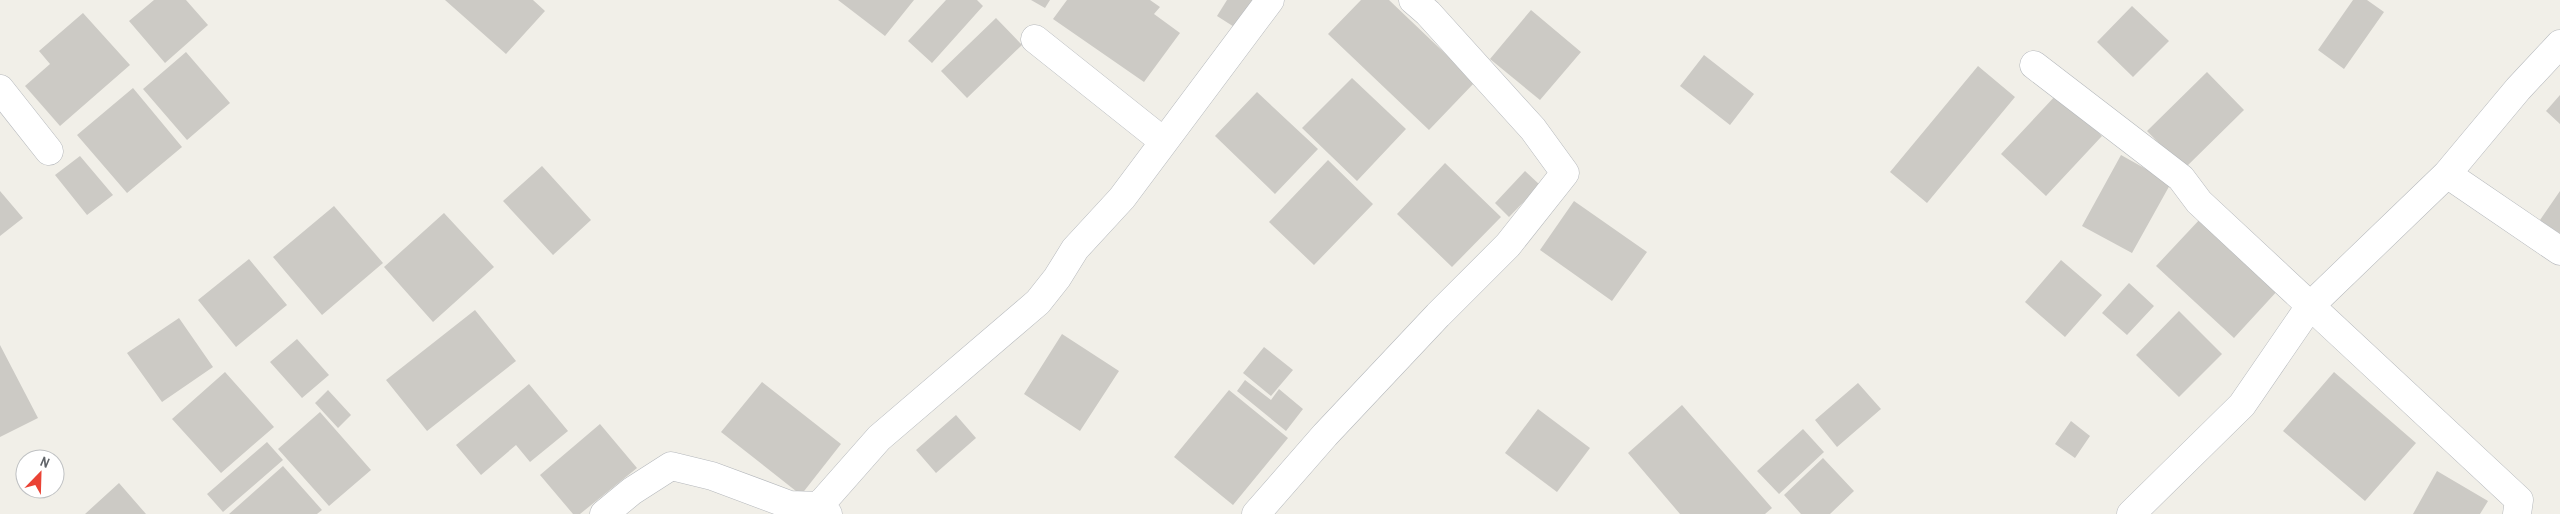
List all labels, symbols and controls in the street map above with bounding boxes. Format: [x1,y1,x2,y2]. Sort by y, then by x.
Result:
north arrow [15,449,65,499]
text: N [38,452,52,472]

